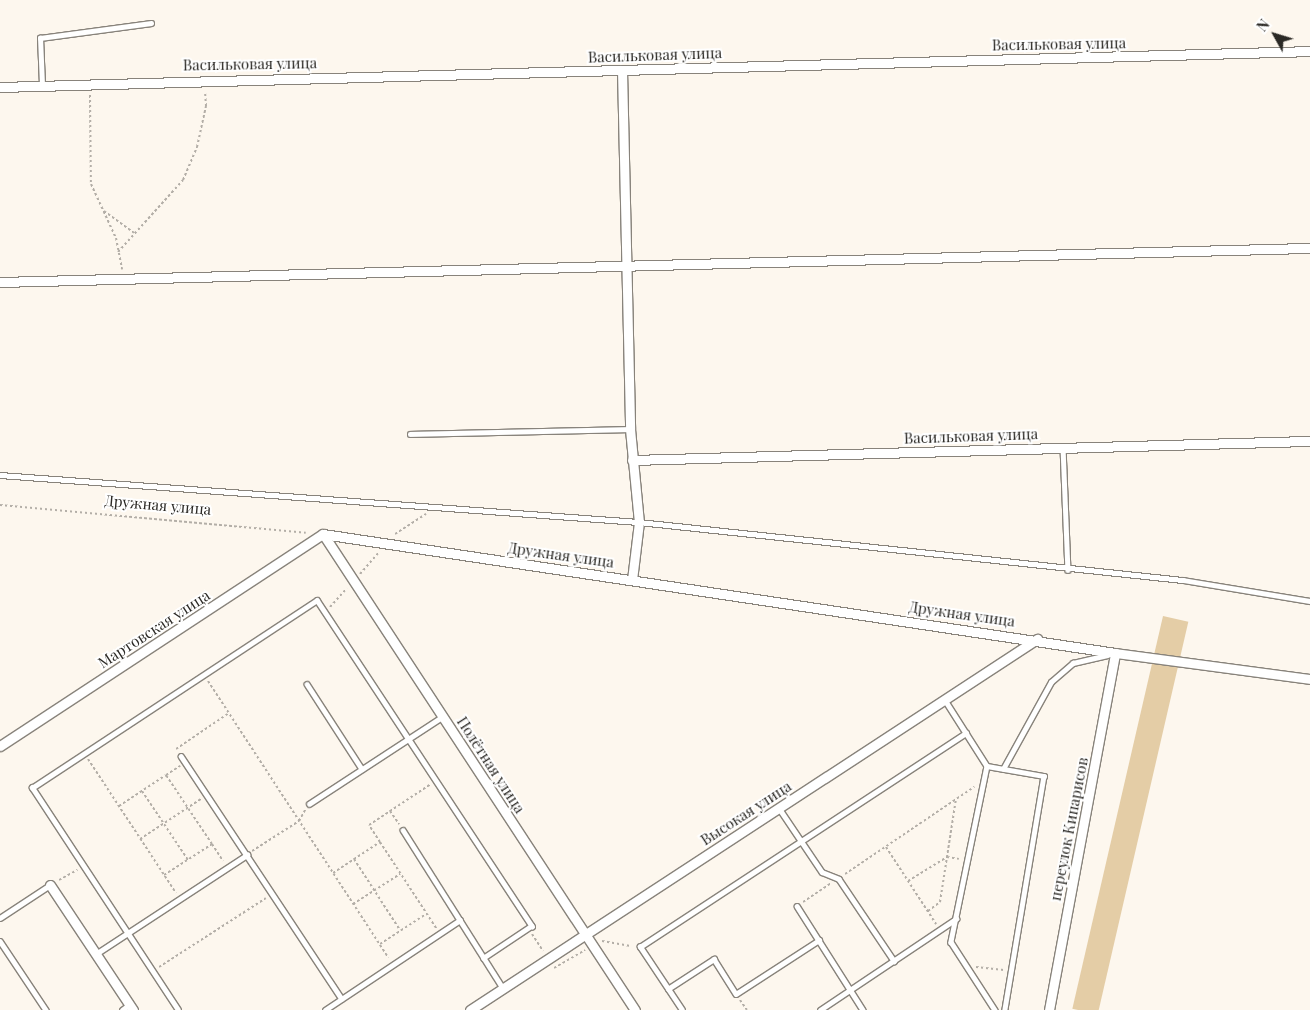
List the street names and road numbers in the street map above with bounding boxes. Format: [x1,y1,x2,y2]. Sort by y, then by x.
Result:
street label: Васильковая улица [992,34,1126,54]
street label: Васильковая улица [588,44,722,66]
street label: Васильковая улица [183,54,317,74]
street label: Васильковая улица [904,425,1038,447]
street label: Дружная улица [104,491,212,519]
street label: Дружная улица [507,539,615,571]
street label: Мартовская улица [95,586,213,672]
street label: Дружная улица [908,598,1016,630]
street label: Полётная улица [453,713,529,817]
street label: переулок Кипарисов [1046,756,1092,902]
street label: Высокая улица [697,777,795,849]

